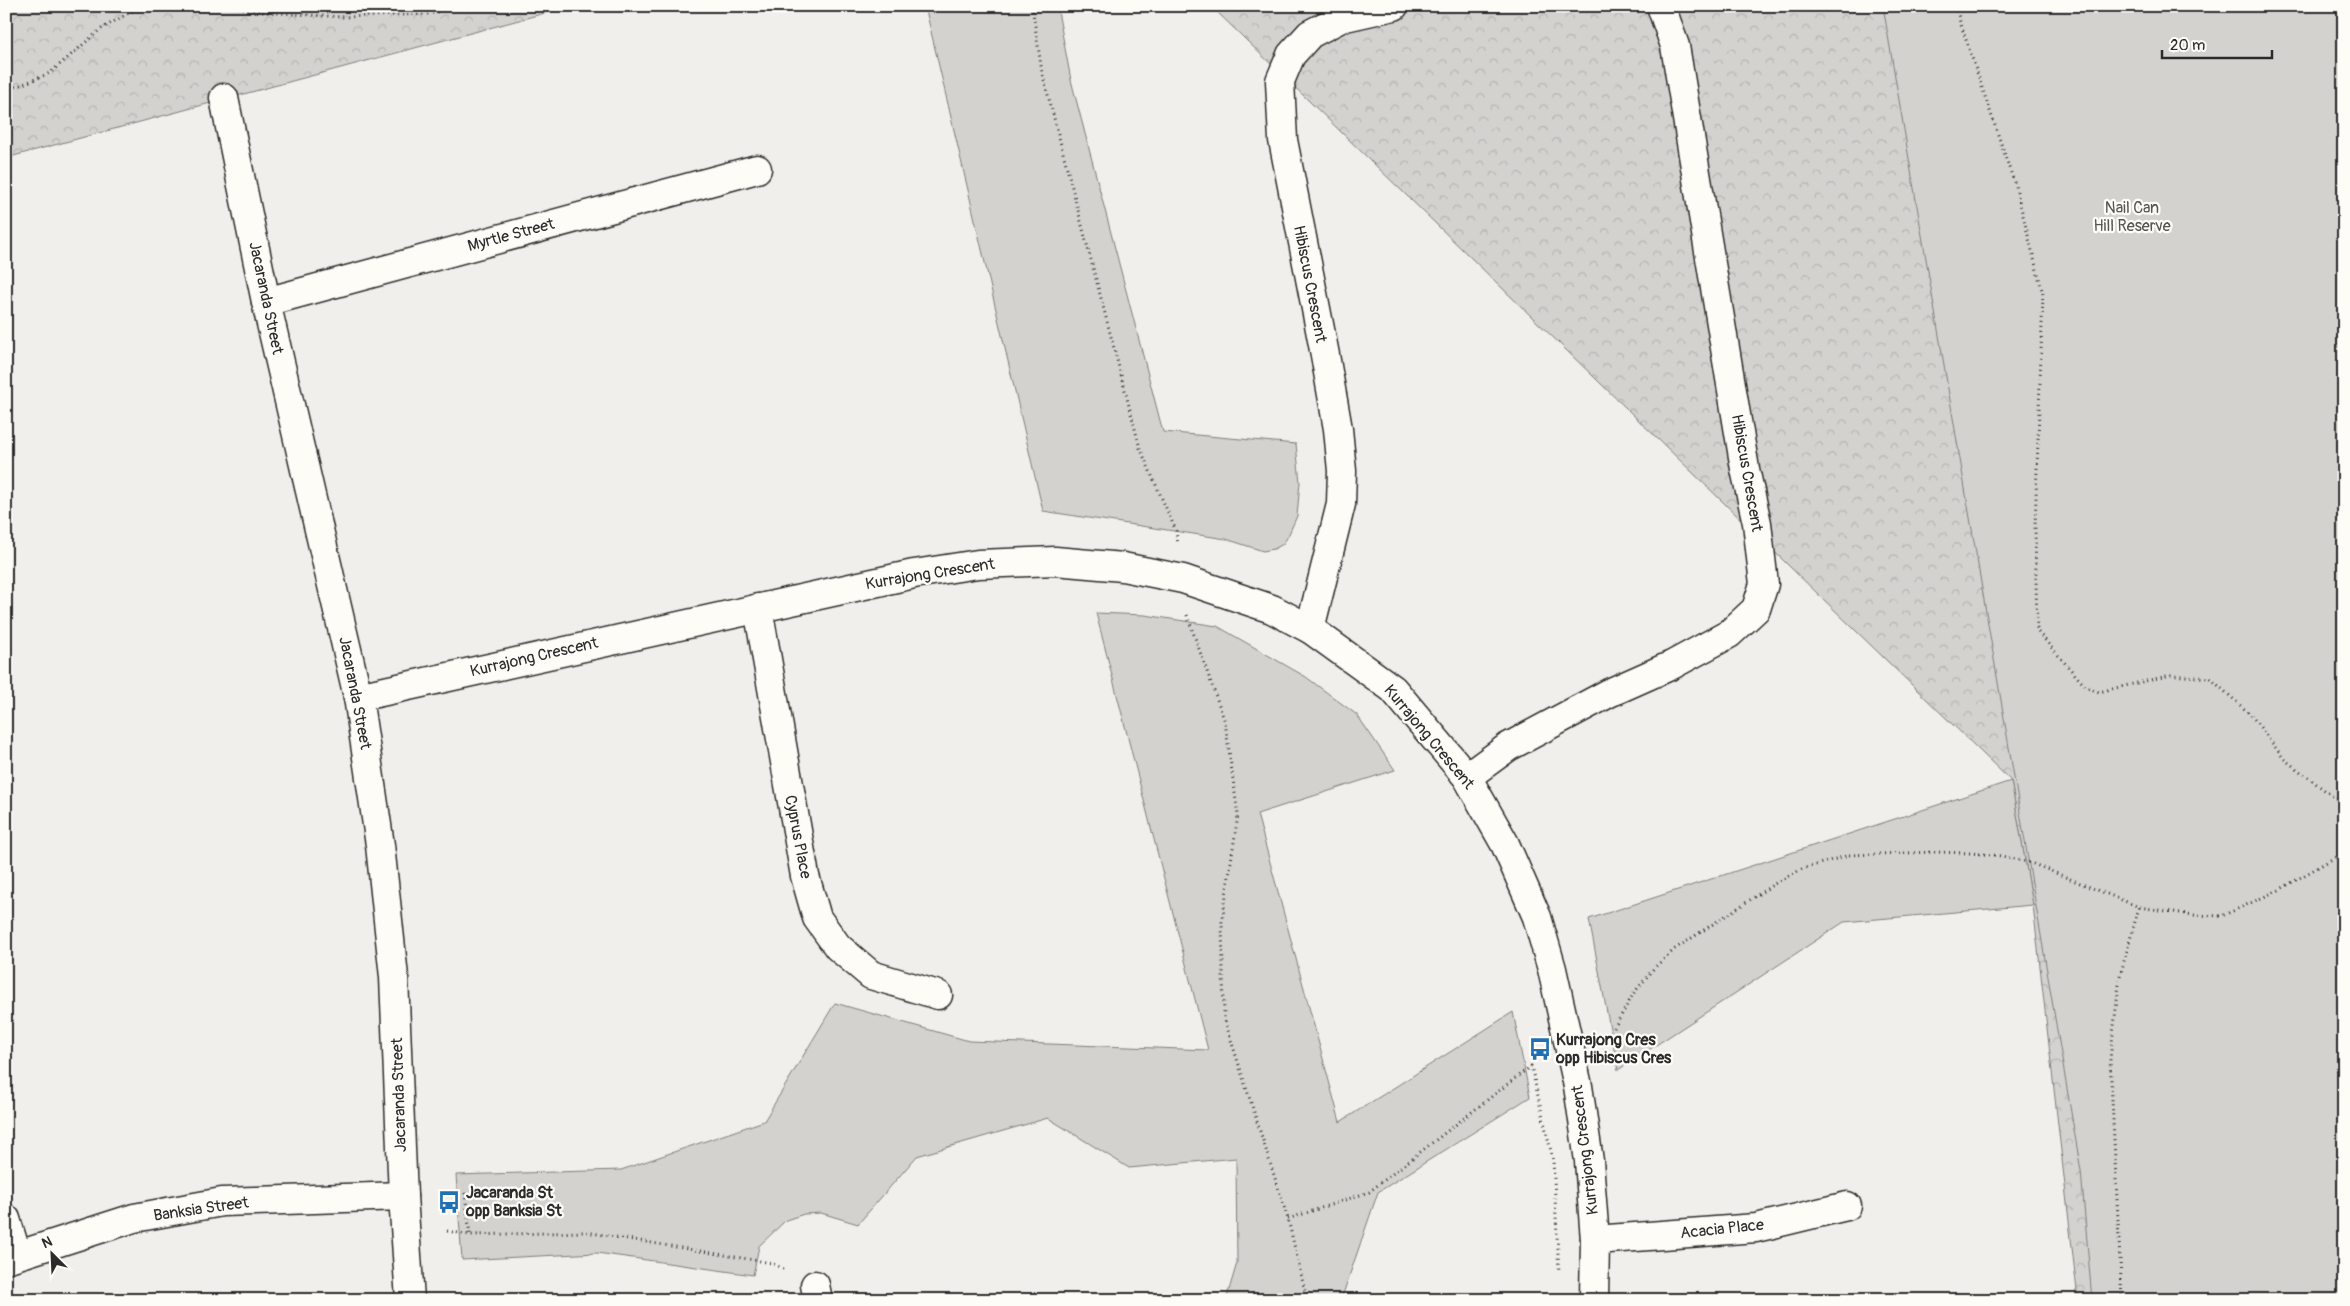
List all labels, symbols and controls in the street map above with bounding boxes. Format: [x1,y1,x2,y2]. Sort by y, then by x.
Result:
scale bar [2162,28,2272,60]
text: 20 m [2170,36,2205,55]
park label: Nail Can Hill Reserve [2093,198,2171,236]
street label: Myrtle Street [465,214,557,256]
street label: Hibiscus Crescent [1289,224,1331,345]
street label: Jacaranda Street [244,240,288,357]
street label: Hibiscus Crescent [1727,413,1767,534]
street label: Kurrajong Crescent [864,554,997,594]
street label: Kurrajong Crescent [468,632,600,681]
street label: Jacaranda Street [334,635,376,752]
street label: Kurrajong Crescent [1379,681,1479,794]
street label: Cyprus Place [780,793,816,881]
place label: Kurrajong Cres opp Hibiscus Cres [1555,1030,1672,1068]
bus stop icon: Kurrajong Cres opp Hibiscus Cres [1527,1036,1553,1062]
street label: Jacaranda Street [387,1037,411,1153]
street label: Kurrajong Crescent [1567,1083,1603,1216]
place label: Jacaranda St opp Banksia St [465,1183,562,1221]
bus stop icon: Jacaranda St opp Banksia St [436,1189,462,1215]
street label: Banksia Street [152,1192,250,1226]
street label: Acacia Place [1679,1215,1765,1243]
north arrow [28,1228,78,1278]
text: N [39,1233,55,1252]

